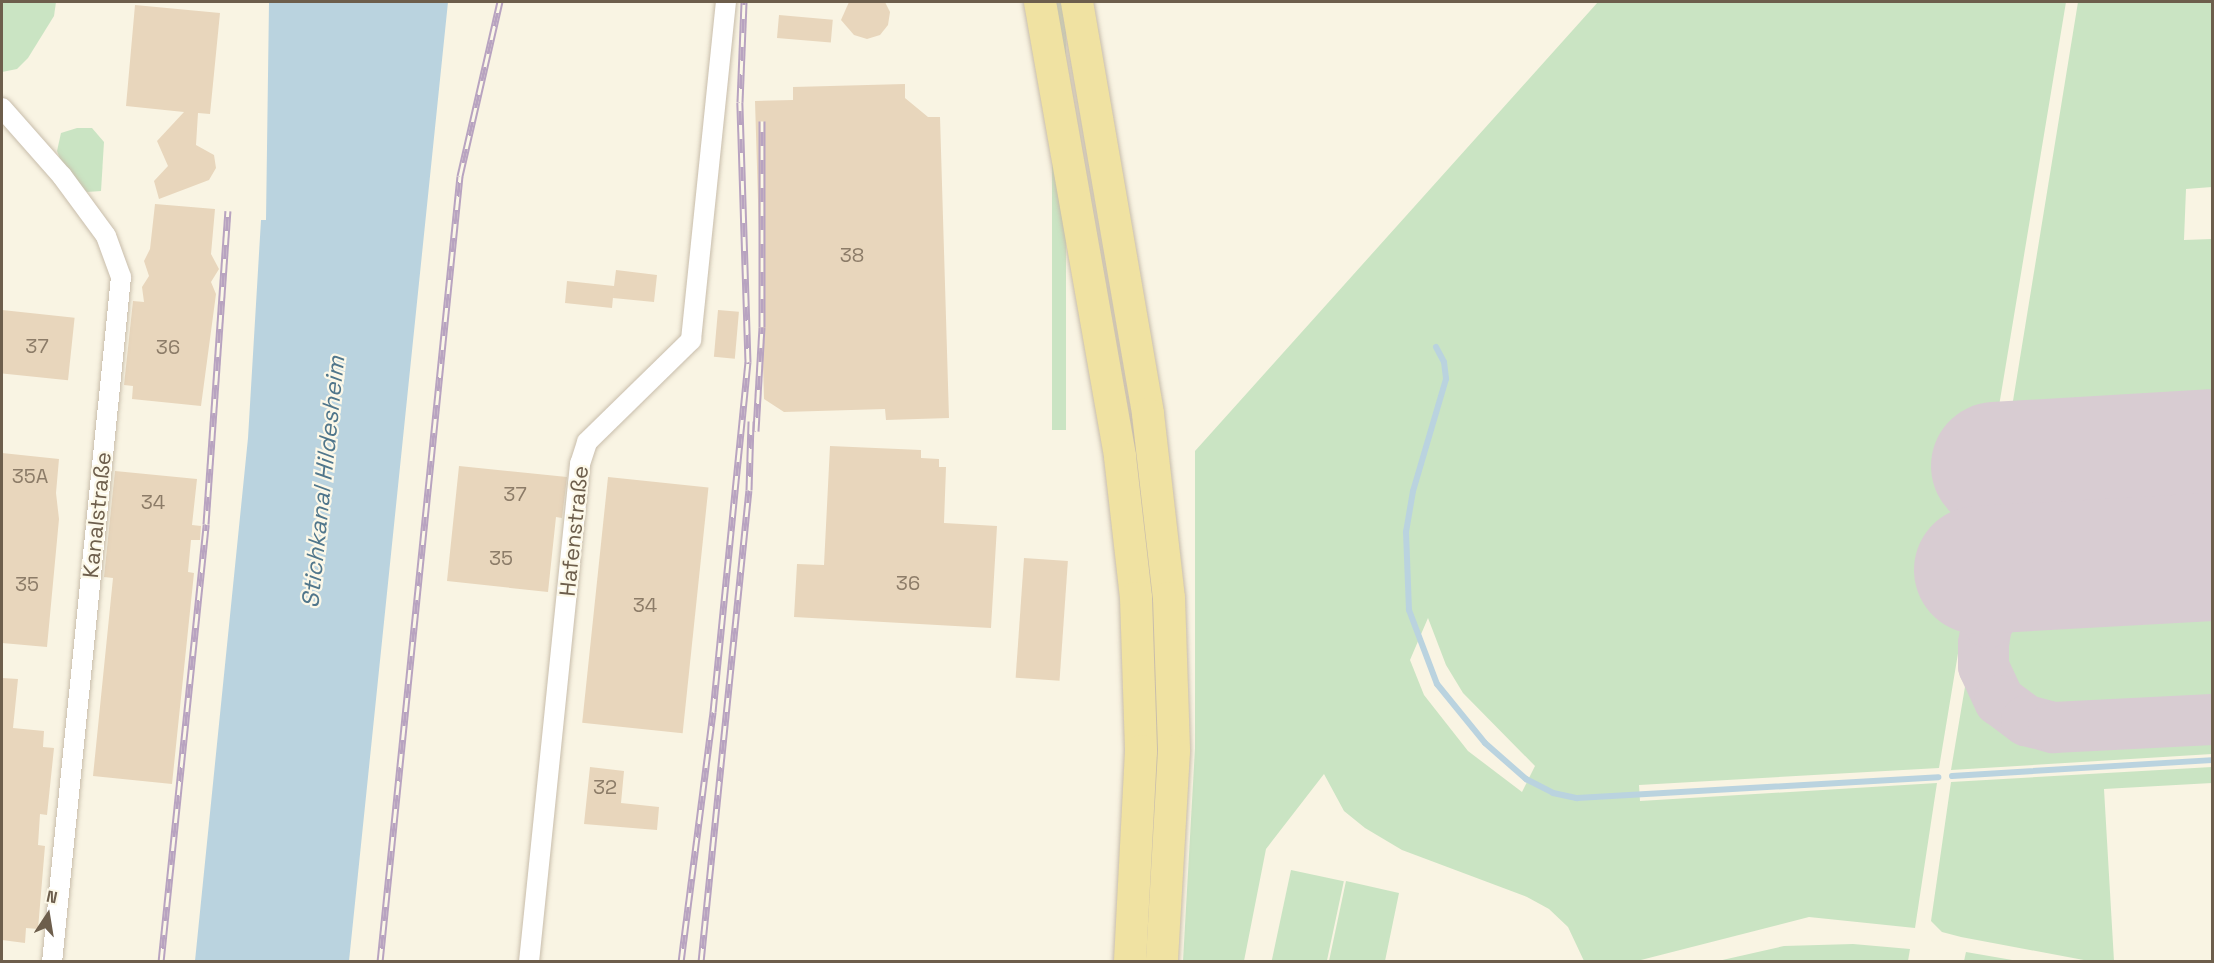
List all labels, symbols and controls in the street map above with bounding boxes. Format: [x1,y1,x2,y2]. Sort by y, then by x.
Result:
house number: 38 [840,243,864,267]
house number: 37 [25,334,49,358]
house number: 36 [156,335,180,359]
water label: Stichkanal Hildesheim [295,355,351,609]
street label: Kanalstraße [77,451,117,579]
house number: 35A [12,464,48,488]
street label: Hafenstraße [554,464,594,598]
house number: 37 [503,482,527,506]
house number: 34 [141,490,165,514]
house number: 35 [489,546,513,570]
house number: 36 [896,571,920,595]
house number: 35 [15,572,39,596]
house number: 34 [633,593,657,617]
house number: 32 [593,775,617,799]
north arrow [18,885,78,945]
text: N [44,886,59,908]

